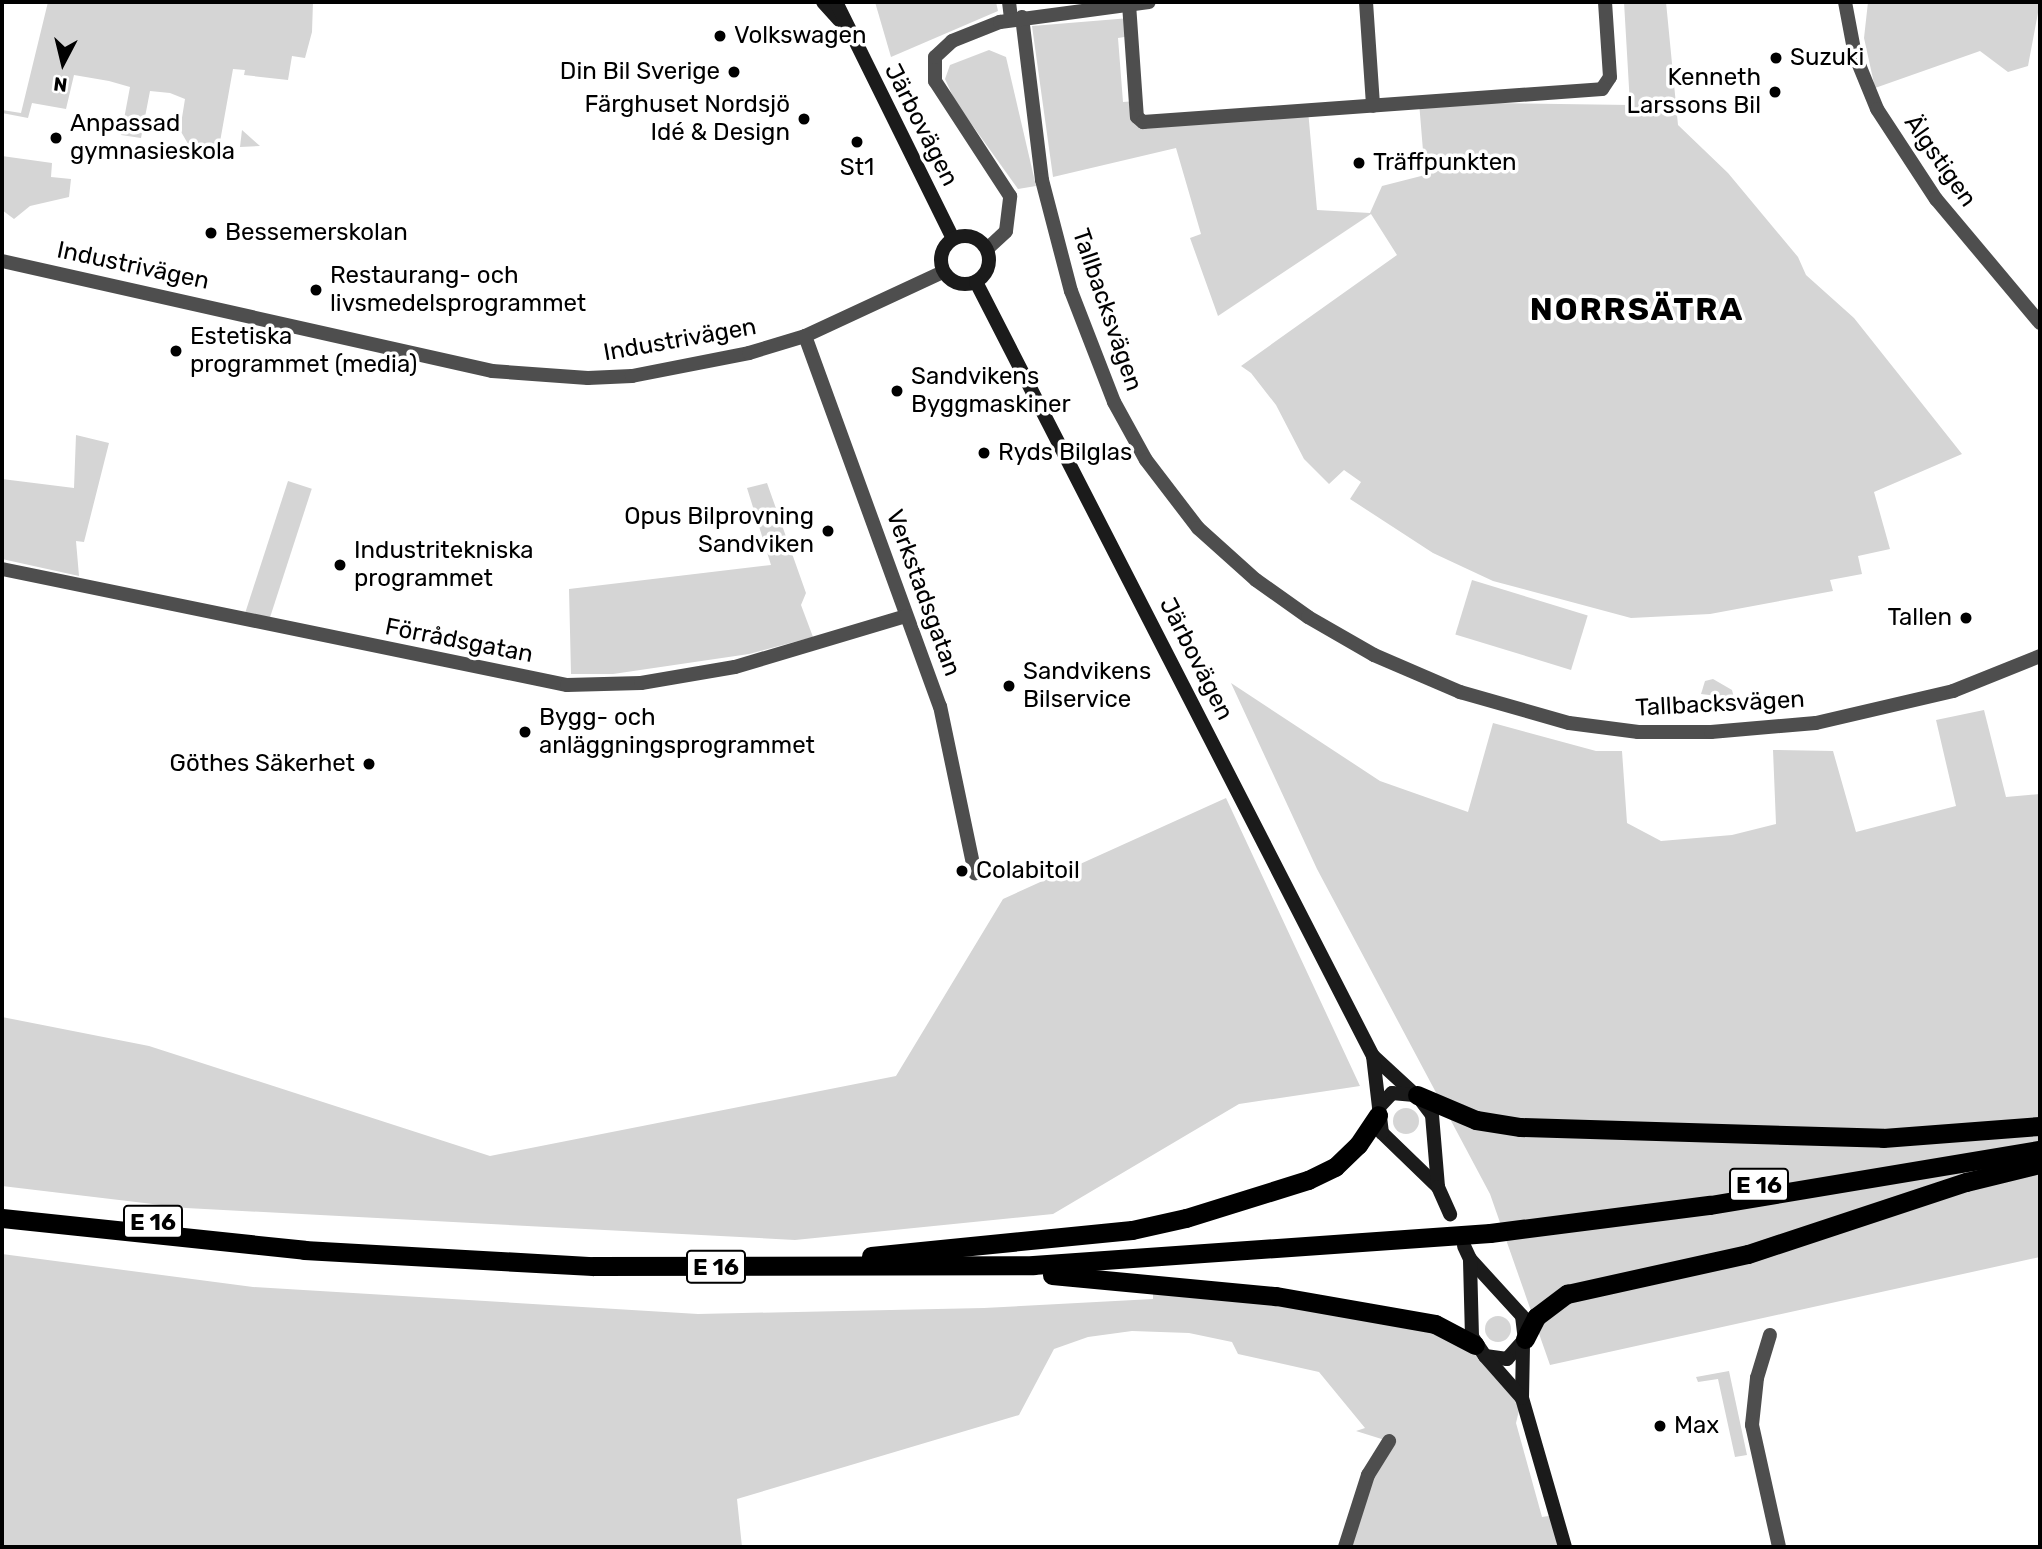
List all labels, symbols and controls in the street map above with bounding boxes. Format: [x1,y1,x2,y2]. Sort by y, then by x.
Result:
place label: Volkswagen [734,22,867,50]
north arrow [28,28,98,98]
marker: Volkswagen [712,28,728,44]
place label: Suzuki [1790,44,1864,72]
marker: Suzuki [1768,50,1784,66]
place label: Din Bil Sverige [560,58,720,86]
street label: Järbovägen [878,59,964,191]
marker: Din Bil Sverige [726,64,742,80]
place label: Kenneth Larssons Bil [1627,64,1761,120]
text: N [52,72,69,97]
marker: Kenneth Larssons Bil [1767,84,1783,100]
place label: Färghuset Nordsjö Idé & Design [585,91,790,147]
street label: Älgstigen [1898,109,1982,213]
place label: Anpassad gymnasieskola [70,110,235,166]
marker: Färghuset Nordsjö Idé & Design [796,111,812,127]
marker: Anpassad gymnasieskola [48,130,64,146]
marker: St1 [849,134,865,150]
place label: Träffpunkten [1373,149,1517,177]
place label: St1 [840,154,874,182]
marker: Träffpunkten [1351,155,1367,171]
place label: Bessemerskolan [225,219,408,247]
marker: Bessemerskolan [203,225,219,241]
street label: Tallbacksvägen [1066,225,1148,395]
street label: Industrivägen [54,236,212,296]
place label: Restaurang- och livsmedelsprogrammet [330,262,586,318]
marker: Restaurang- och livsmedelsprogrammet [308,282,324,298]
district label: NORRSÄTRA [1531,290,1743,328]
street label: Industrivägen [601,312,759,368]
place label: Estetiska programmet (media) [190,323,417,379]
marker: Estetiska programmet (media) [168,343,184,359]
place label: Sandvikens Byggmaskiner [911,363,1071,419]
marker: Sandvikens Byggmaskiner [889,383,905,399]
place label: Ryds Bilglas [998,439,1132,467]
marker: Ryds Bilglas [976,445,992,461]
place label: Opus Bilprovning Sandviken [624,503,814,559]
street label: Verkstadsgatan [880,506,966,680]
marker: Opus Bilprovning Sandviken [820,523,836,539]
place label: Industritekniska programmet [354,537,534,593]
marker: Industritekniska programmet [332,557,348,573]
street label: Järbovägen [1153,593,1239,725]
place label: Tallen [1887,604,1952,632]
marker: Tallen [1958,610,1974,626]
street label: Förrådsgatan [383,613,535,669]
place label: Sandvikens Bilservice [1023,658,1151,714]
marker: Sandvikens Bilservice [1001,678,1017,694]
street label: Tallbacksvägen [1635,685,1805,723]
place label: Bygg- och anläggningsprogrammet [539,704,815,760]
marker: Bygg- och anläggningsprogrammet [517,724,533,740]
place label: Göthes Säkerhet [170,750,355,778]
marker: Göthes Säkerhet [361,756,377,772]
place label: Colabitoil [976,857,1080,885]
marker: Colabitoil [954,863,970,879]
road number: E 16 [1728,1166,1790,1204]
road number: E 16 [122,1203,184,1242]
road number: E 16 [684,1248,748,1286]
place label: Max [1674,1412,1719,1440]
marker: Max [1652,1418,1668,1434]

